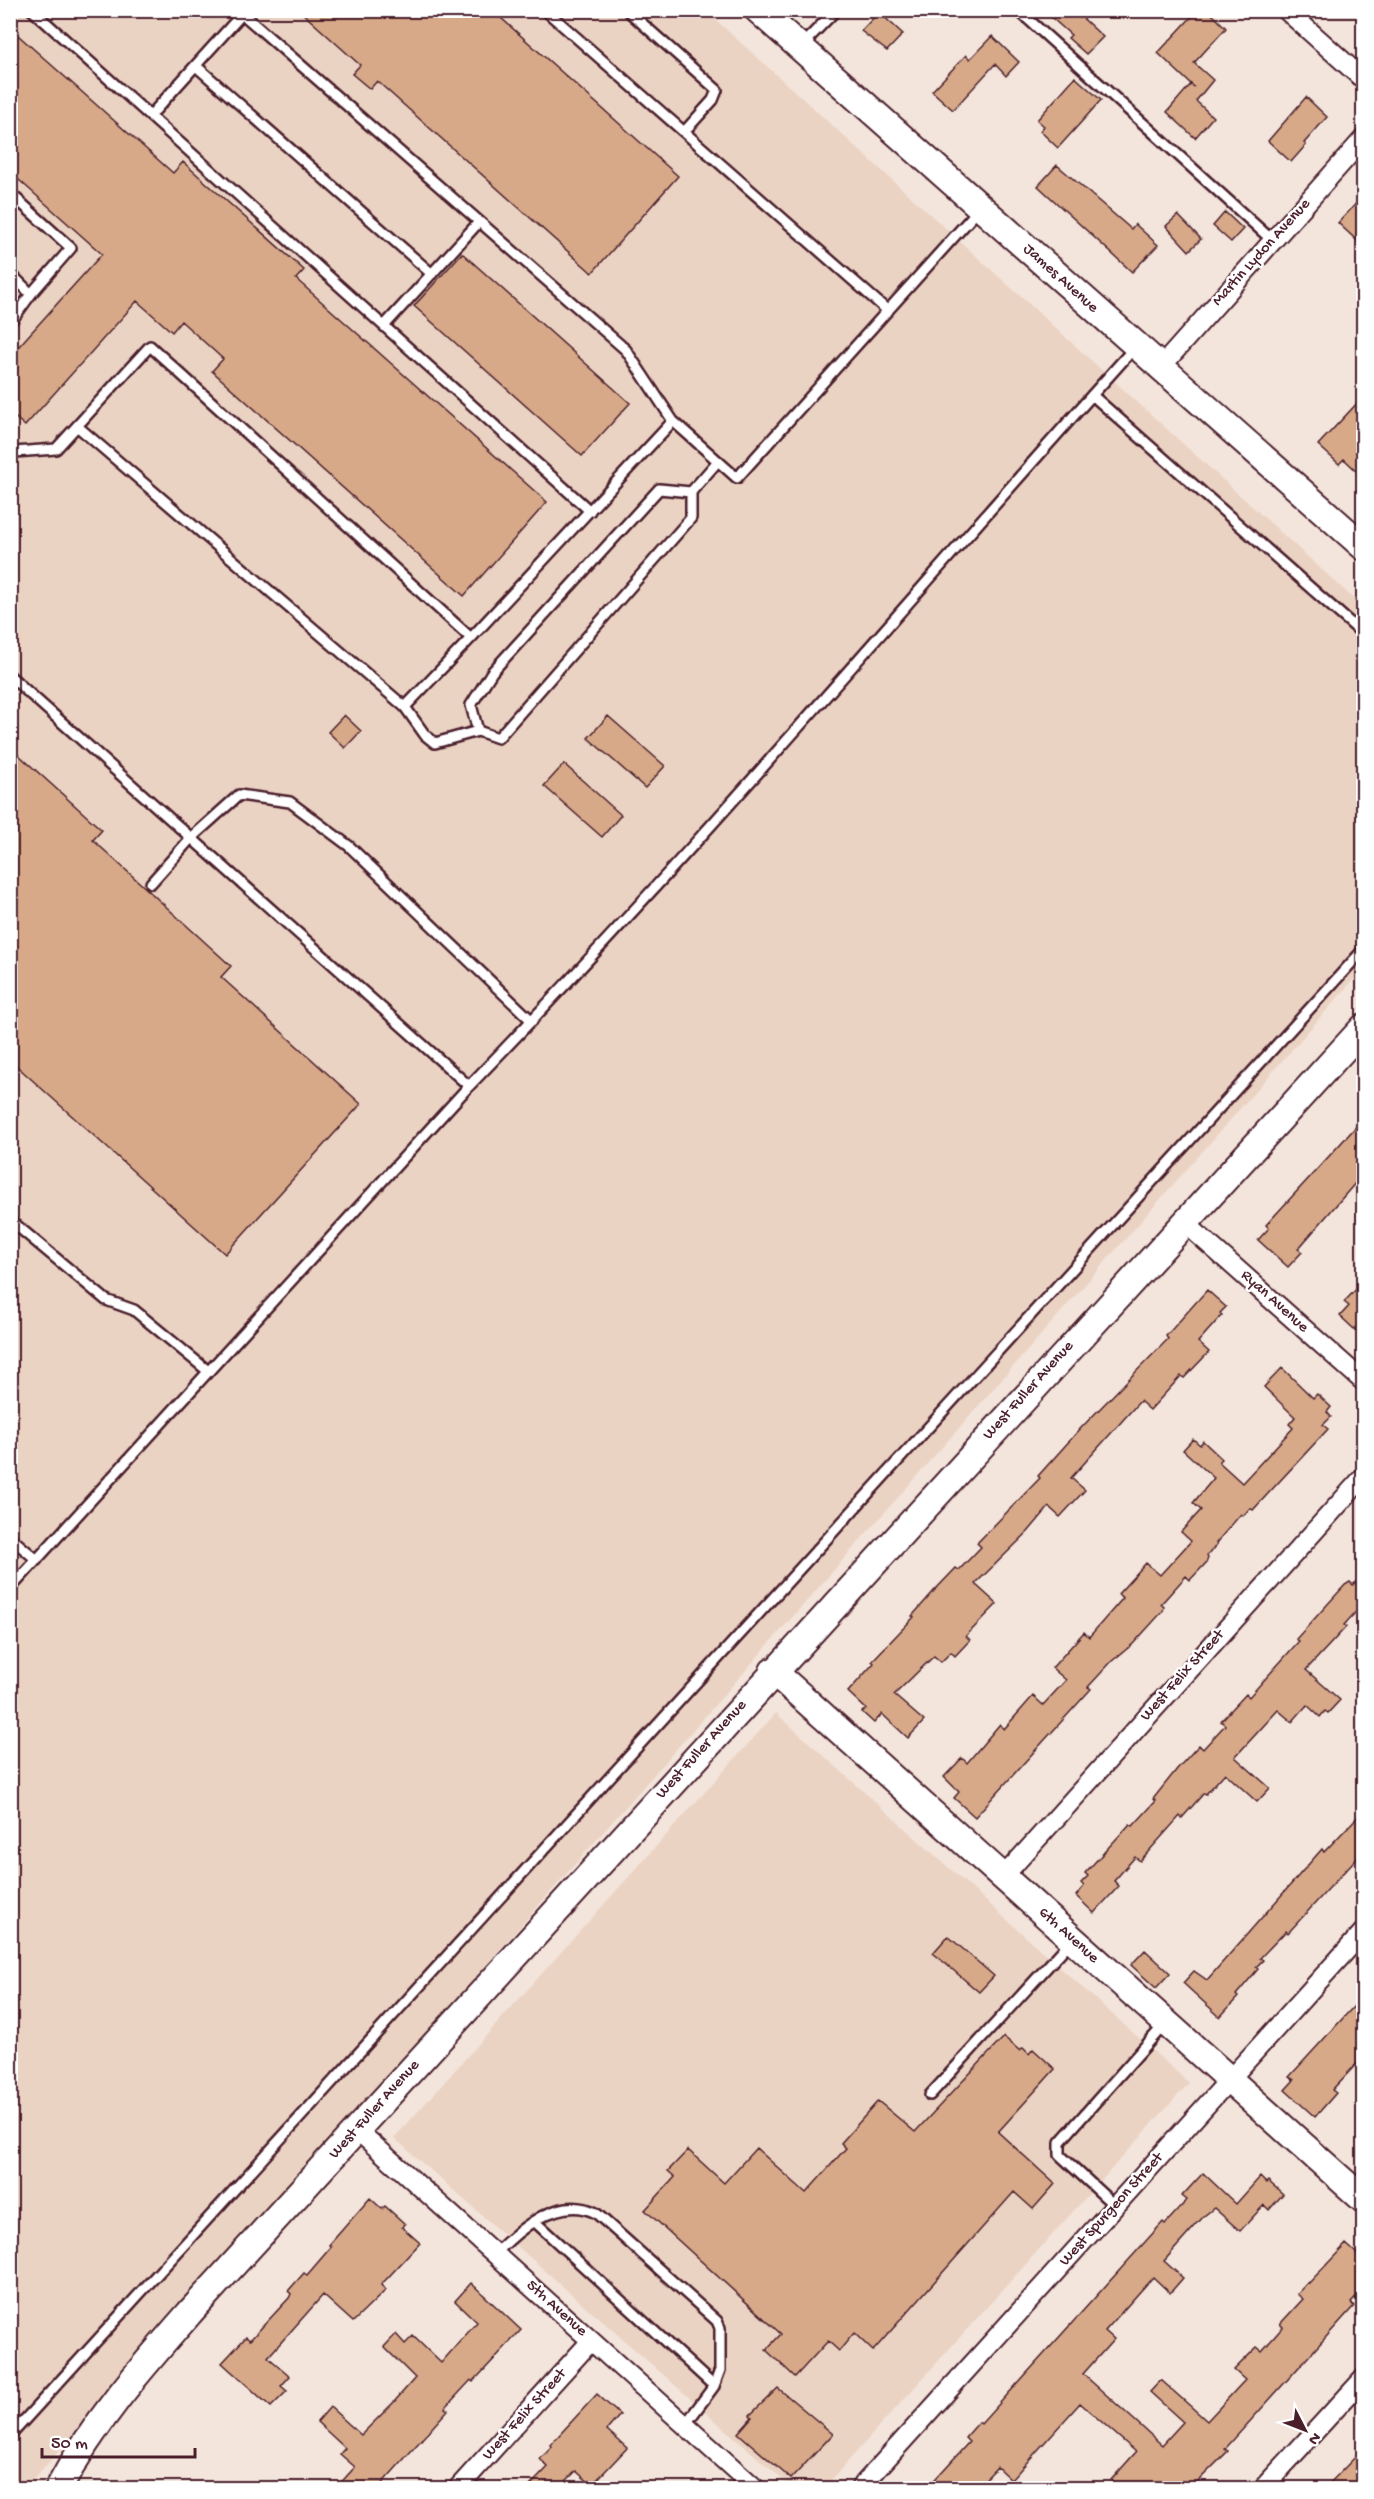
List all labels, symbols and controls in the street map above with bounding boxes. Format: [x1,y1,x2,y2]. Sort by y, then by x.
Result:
street label: Martin Lydon Avenue [1209,195,1316,311]
street label: James Avenue [1018,240,1102,318]
street label: Ryan Avenue [1236,1267,1312,1338]
street label: West Fuller Avenue [980,1337,1079,1444]
street label: West Felix Street [1137,1625,1230,1726]
street label: West Fuller Avenue [653,1696,752,1803]
street label: 6th Avenue [1034,1904,1103,1969]
street label: West Fuller Avenue [326,2056,425,2163]
street label: West Spurgeon Street [1056,2148,1169,2271]
street label: 5th Avenue [522,2277,591,2342]
street label: West Felix Street [479,2364,572,2465]
north arrow [1275,2400,1335,2460]
scale bar [42,2421,195,2459]
text: N [1303,2427,1324,2448]
text: 50 m [51,2434,88,2455]

